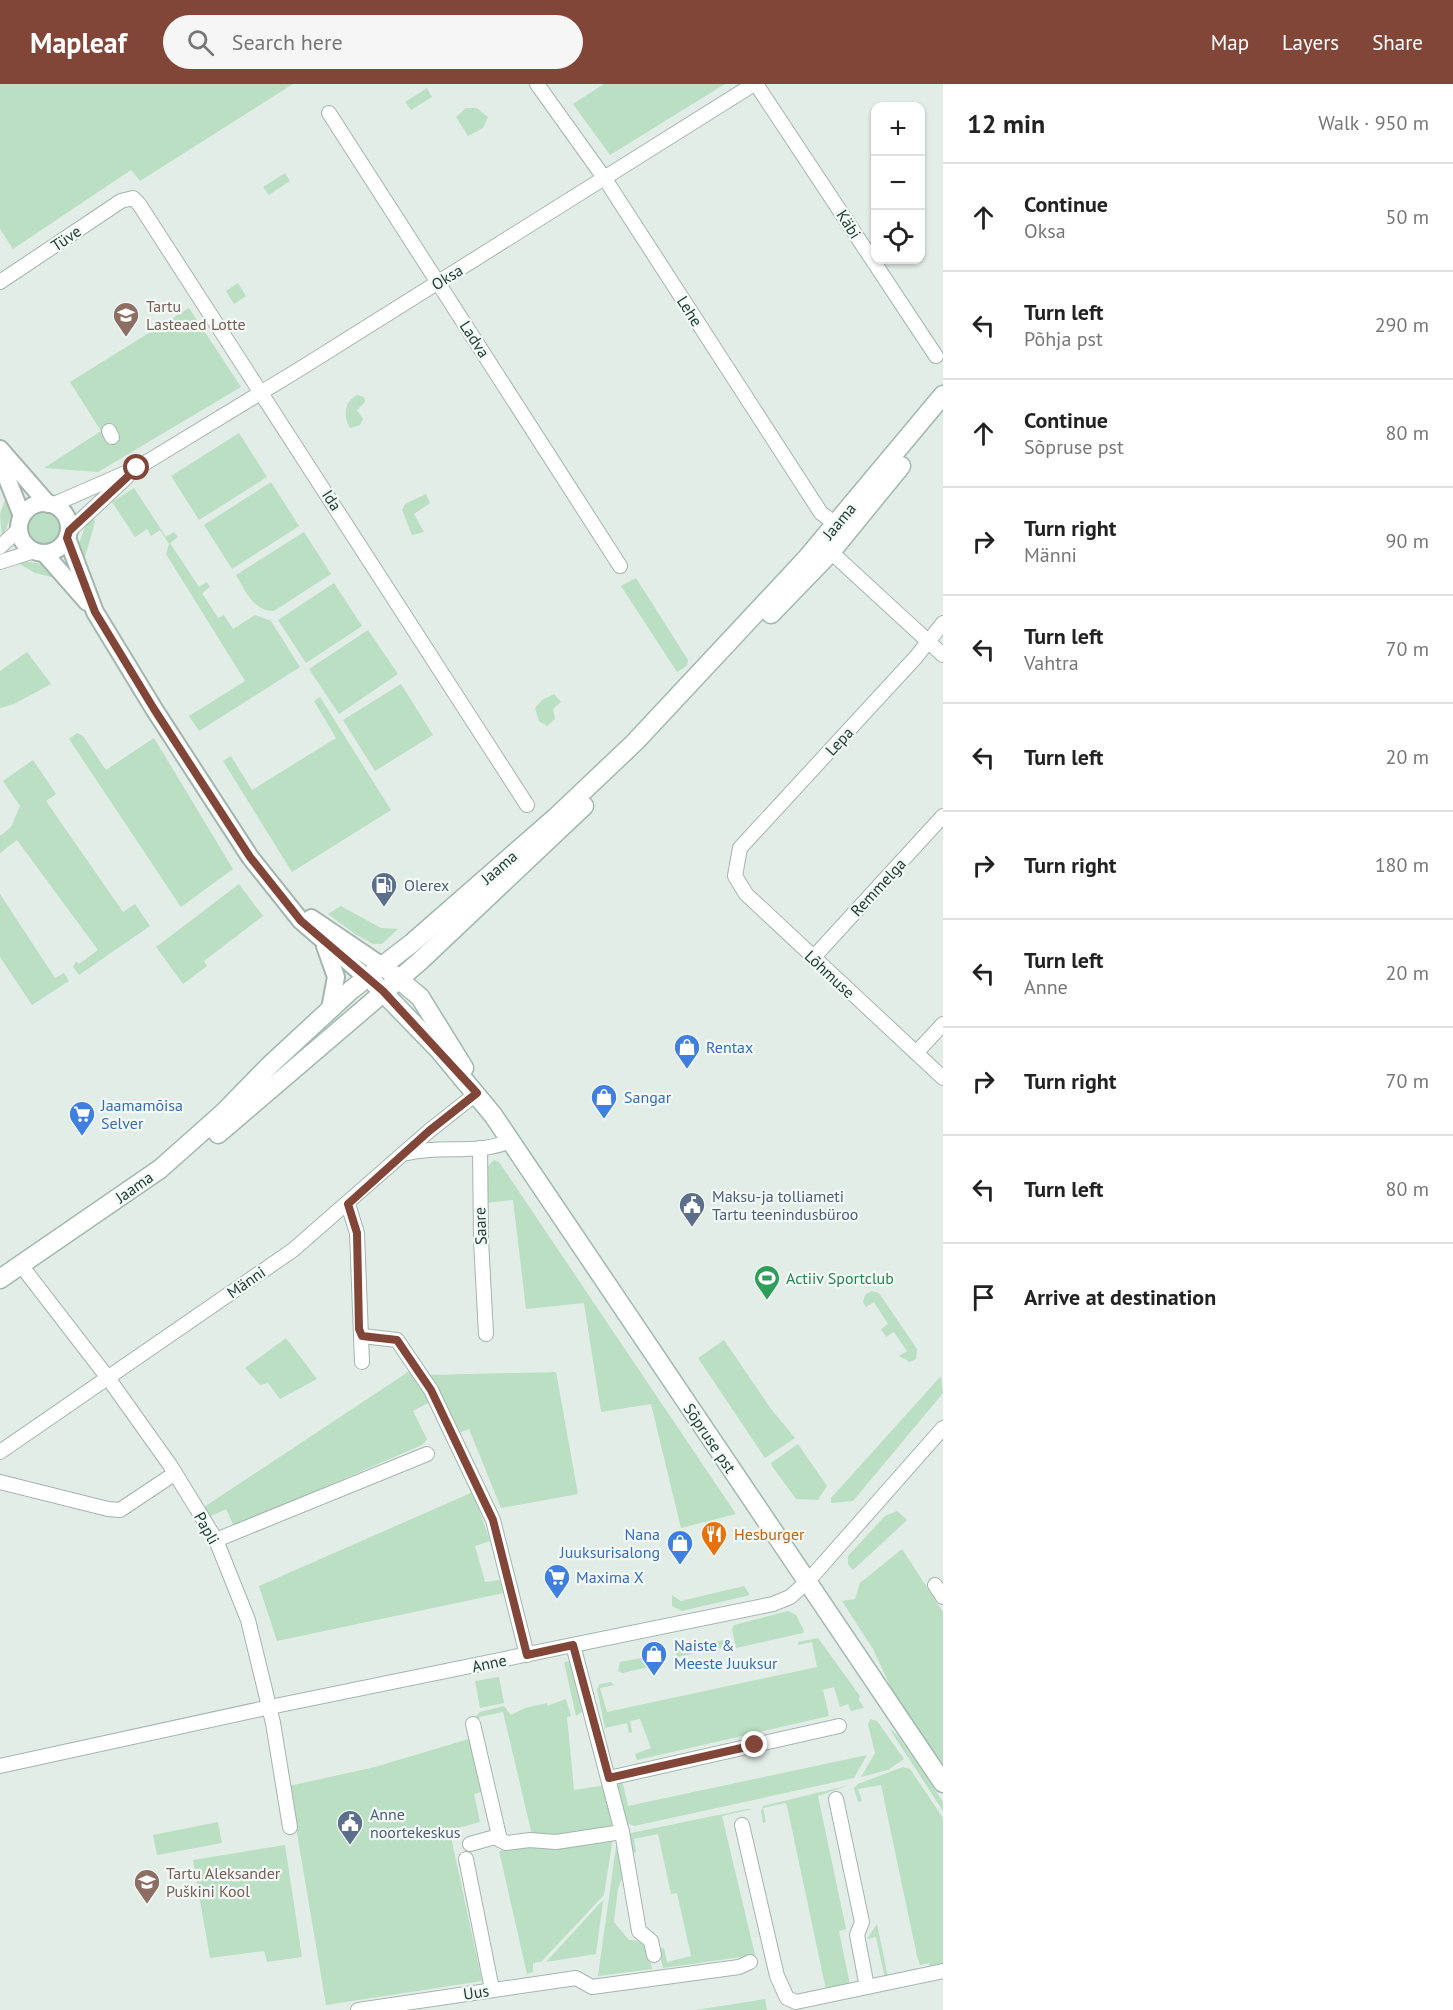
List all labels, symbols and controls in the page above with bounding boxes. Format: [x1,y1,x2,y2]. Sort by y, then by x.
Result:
search box [163,15,583,69]
text: Mapleaf [30,24,127,61]
icon: search [184,26,217,59]
text: Search here [232,28,343,56]
text: Map [1211,29,1249,56]
text: Layers [1282,29,1339,56]
text: Share [1372,29,1423,56]
map controls [871,102,925,264]
button: + [871,102,925,156]
text: 12 min [967,107,1045,140]
text: Walk · 950 m [1318,110,1429,136]
button: − [871,156,925,210]
text: Continue [1024,190,1108,218]
icon: ahead [967,201,1000,234]
text: 50 m [1386,204,1429,230]
street label: Käbi [832,206,866,242]
button: locate [871,210,925,264]
text: Oksa [1024,218,1066,244]
street label: Tüve [47,221,85,255]
street label: Oksa [428,260,466,294]
street label: Lehe [673,292,707,330]
place label: Tartu Lasteaed Lotte [146,296,246,334]
text: Turn left [1024,298,1104,326]
school or university icon: Tartu Lasteaed Lotte [111,300,141,338]
icon: left [967,309,1000,342]
text: 290 m [1375,312,1429,338]
street label: Ladva [456,317,494,361]
text: Põhja pst [1024,326,1103,352]
text: Continue [1024,406,1108,434]
icon: ahead [967,417,1000,450]
text: 80 m [1386,420,1429,446]
text: Sõpruse pst [1024,434,1124,460]
route start [123,454,149,480]
street label: Ida [318,486,346,514]
street label: Jaama [817,499,860,544]
text: Turn right [1024,514,1116,542]
icon: right [967,525,1000,558]
text: 90 m [1386,528,1429,554]
text: Männi [1024,542,1077,568]
text: Turn left [1024,622,1104,650]
icon: left [967,633,1000,666]
text: 70 m [1386,636,1429,662]
text: Vahtra [1024,650,1079,676]
street label: Lepa [821,722,857,760]
icon: left [967,741,1000,774]
text: Turn left [1024,743,1104,771]
text: 20 m [1386,744,1429,770]
street label: Jaama [476,846,521,889]
icon: right [967,849,1000,882]
text: Turn right [1024,851,1116,879]
text: 180 m [1375,852,1429,878]
street label: Remmelga [846,854,910,920]
fuel station icon: Olerex [369,870,399,908]
place label: Olerex [404,875,449,895]
street label: Lõhmuse [801,946,859,1002]
text: Turn left [1024,946,1104,974]
icon: left [967,957,1000,990]
text: 20 m [1386,960,1429,986]
text: Anne [1024,974,1068,1000]
shop icon: Rentax [672,1032,702,1070]
place label: Rentax [706,1037,753,1057]
icon: right [967,1065,1000,1098]
text: Turn right [1024,1067,1116,1095]
text: 70 m [1386,1068,1429,1094]
shop icon: Sangar [589,1082,619,1120]
place label: Sangar [624,1087,672,1107]
place label: Jaamamõisa Selver [100,1095,183,1133]
supermarket icon: Jaamamõisa Selver [67,1099,97,1137]
street label: Jaama [110,1167,157,1208]
icon: left [967,1173,1000,1206]
text: Turn left [1024,1175,1104,1203]
text: 80 m [1386,1176,1429,1202]
place label: Maksu-ja tolliameti Tartu teenindusbüroo [712,1186,858,1224]
public building icon: Maksu-ja tolliameti Tartu teenindusbüroo [677,1190,707,1228]
street label: Saare [469,1207,491,1245]
street label: Männi [223,1262,269,1302]
sports icon: Actiiv Sportclub [752,1263,782,1301]
place label: Actiiv Sportclub [786,1268,894,1288]
icon: arrive [967,1281,1000,1314]
text: Arrive at destination [1024,1283,1216,1311]
street label: Sõpruse pst [679,1399,741,1477]
street label: Papli [190,1508,224,1548]
restaurant icon: Hesburger [699,1519,729,1557]
place label: Nana Juuksurisalong [559,1524,660,1562]
place label: Hesburger [734,1524,805,1544]
shop icon: Nana Juuksurisalong [665,1528,695,1566]
supermarket icon: Maxima X [542,1562,572,1600]
place label: Maxima X [576,1567,644,1587]
place label: Naiste & Meeste Juuksur [674,1635,778,1673]
shop icon: Naiste & Meeste Juuksur [639,1639,669,1677]
street label: Anne [470,1650,508,1676]
route end [741,1731,767,1757]
place label: Anne noortekeskus [370,1804,461,1842]
public building icon: Anne noortekeskus [335,1808,365,1846]
place label: Tartu Aleksander Puškini Kool [166,1863,281,1901]
school or university icon: Tartu Aleksander Puškini Kool [132,1867,162,1905]
street label: Uus [462,1980,490,2004]

